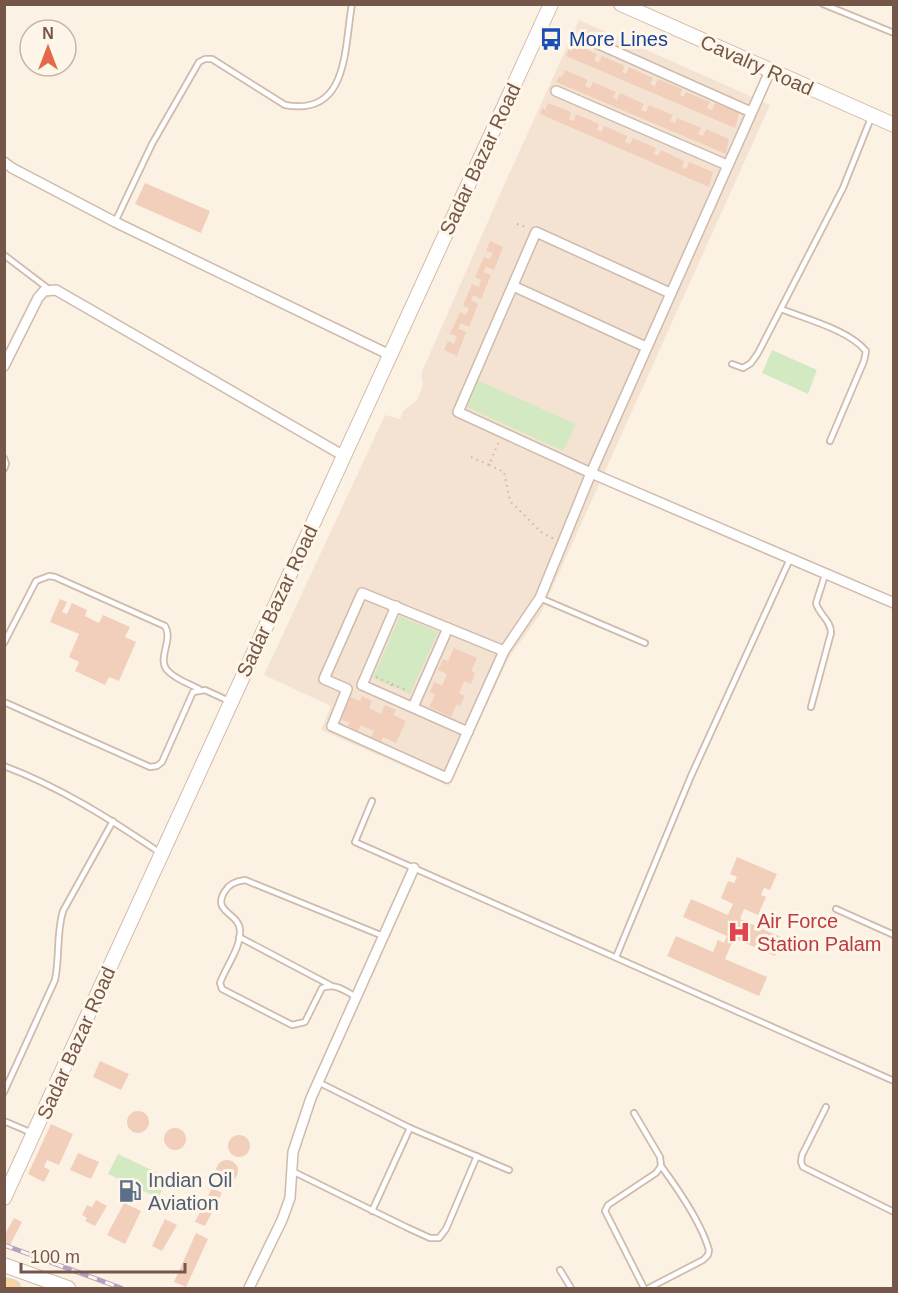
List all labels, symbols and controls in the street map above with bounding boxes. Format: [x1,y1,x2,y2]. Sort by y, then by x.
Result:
north arrow [18,18,78,78]
text: N [42,25,54,42]
bus stop icon: More Lines [538,26,564,52]
place label: More Lines [569,28,668,50]
street label: Cavalry Road [697,30,817,100]
street label: Sadar Bazar Road [435,80,525,238]
street label: Sadar Bazar Road [232,522,322,680]
place label: Air Force Station Palam [757,910,882,955]
hospital icon: Air Force Station Palam [726,919,752,945]
street label: Sadar Bazar Road [32,963,120,1123]
place label: Indian Oil Aviation [148,1169,233,1214]
fuel station icon: Indian Oil Aviation [117,1178,143,1204]
scale bar [21,1236,184,1274]
text: 100 m [30,1247,80,1267]

